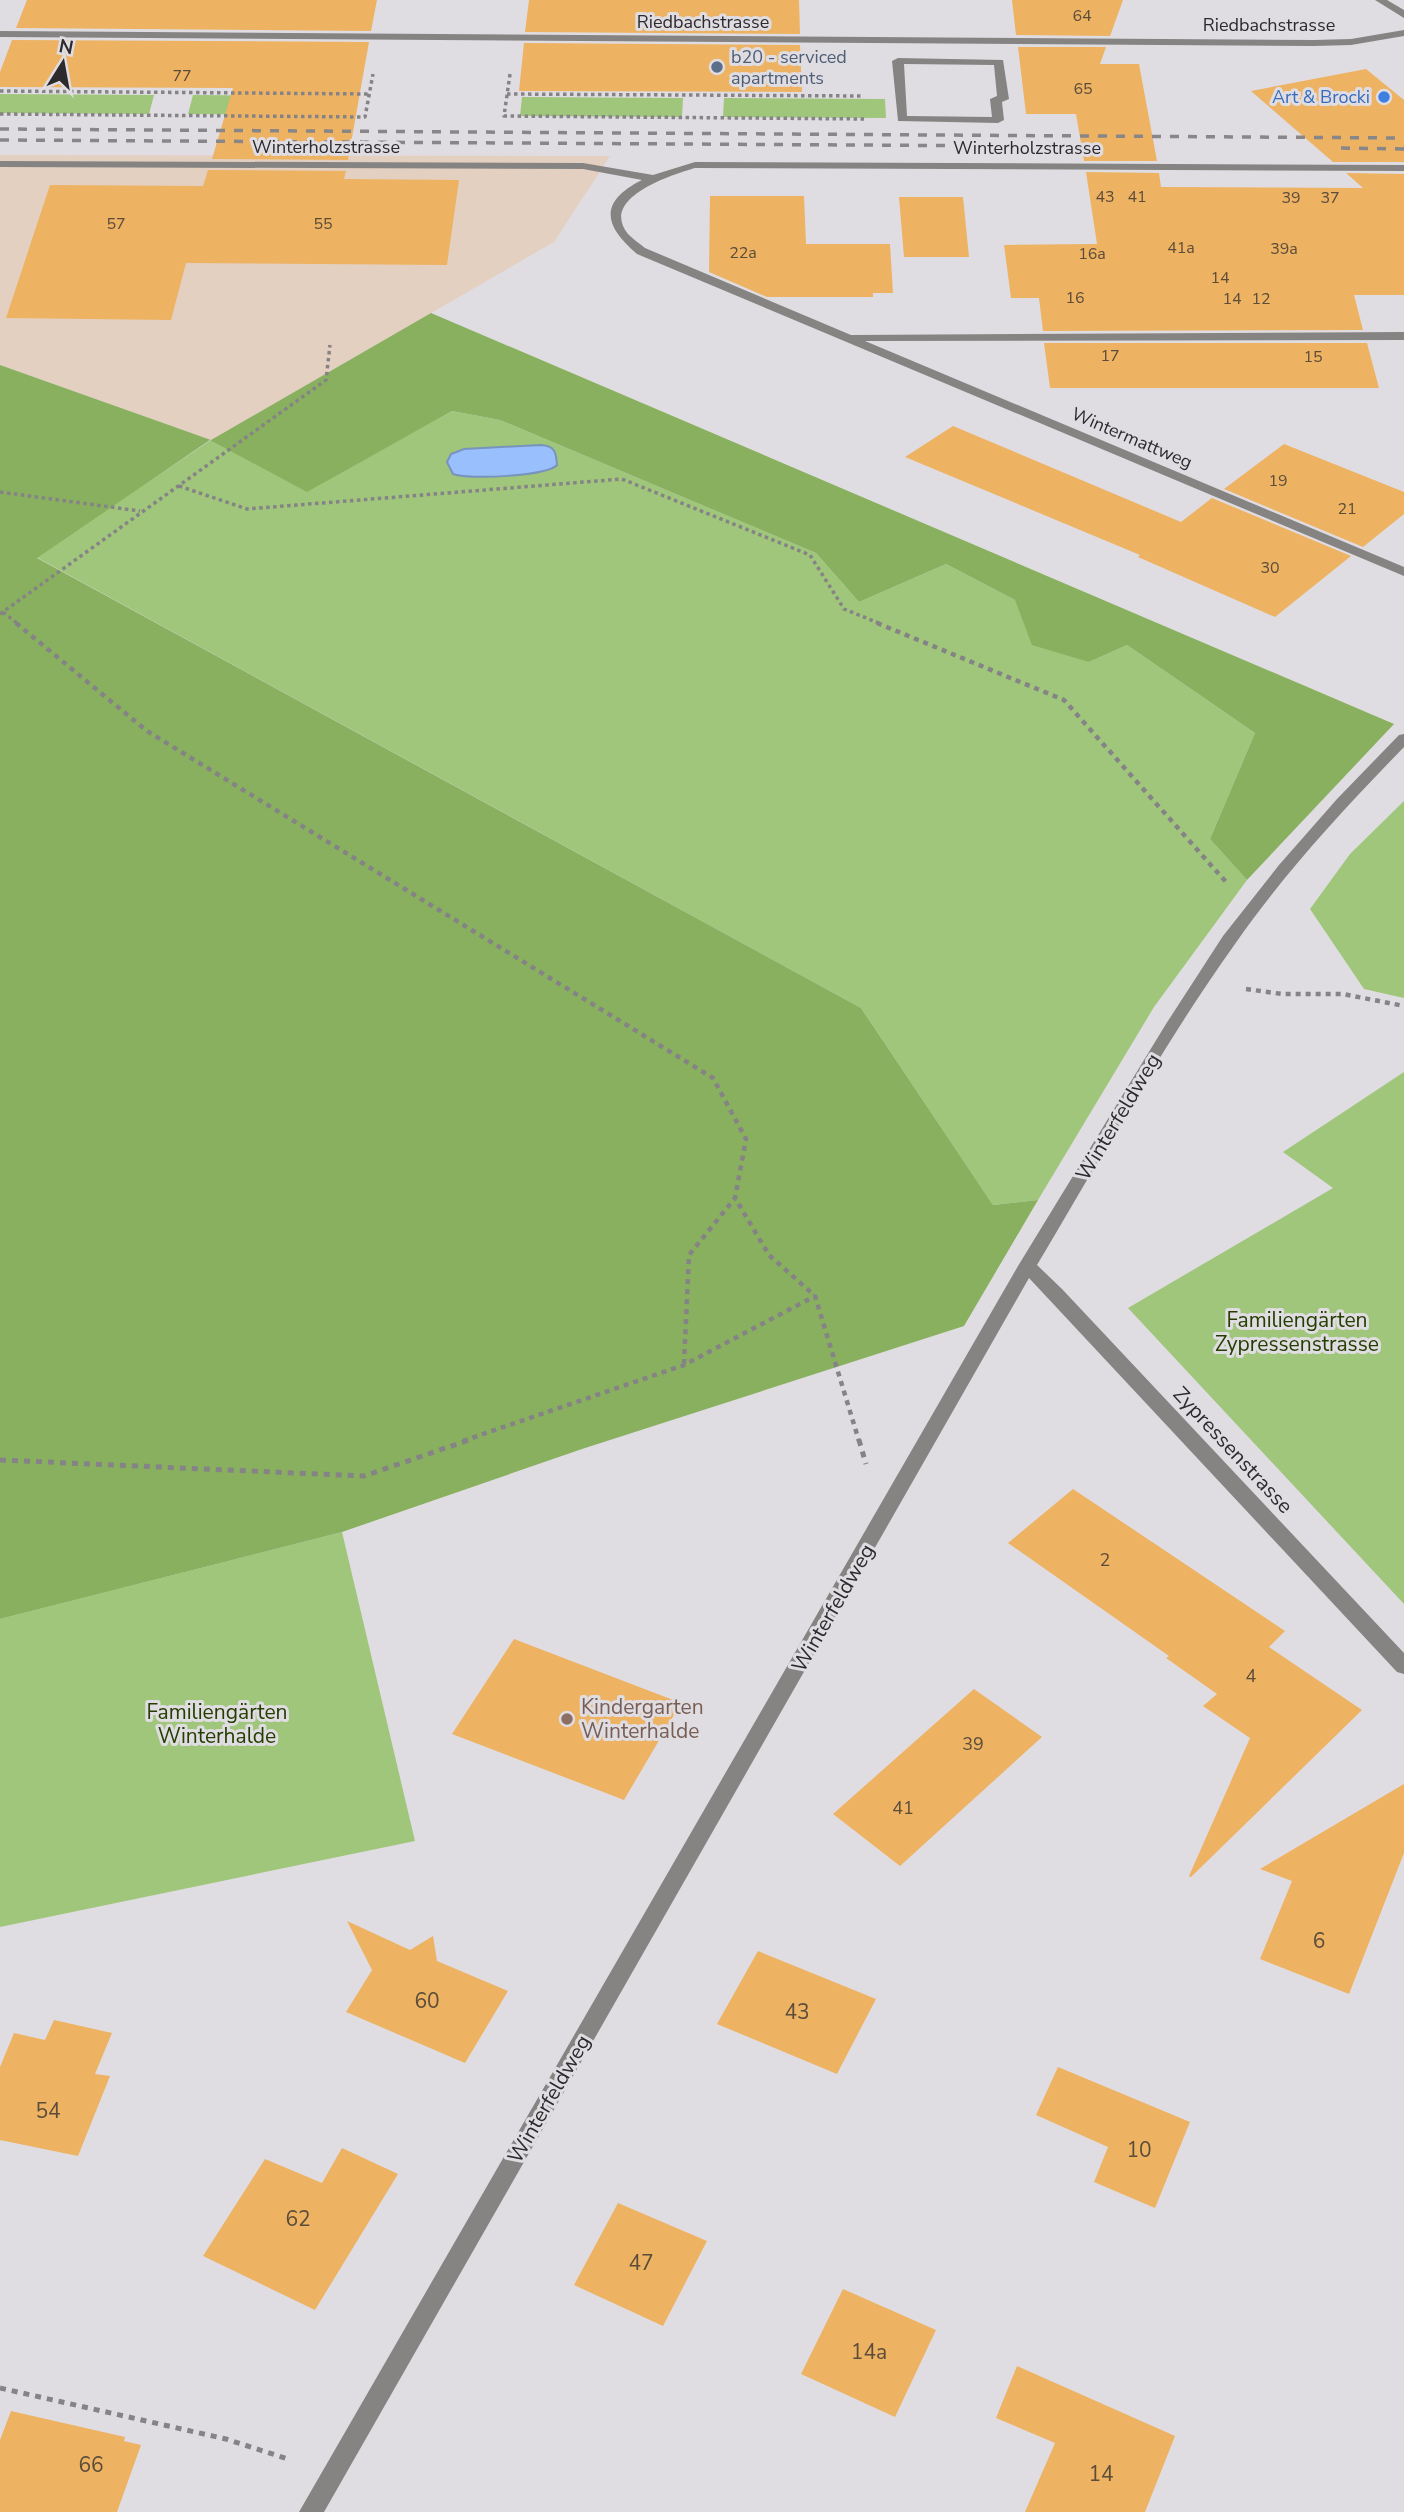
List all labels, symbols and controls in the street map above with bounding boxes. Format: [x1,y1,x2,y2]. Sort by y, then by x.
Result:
house number: 64 [1072,5,1092,27]
street label: Riedbachstrasse [637,10,769,34]
street label: Riedbachstrasse [1203,13,1335,37]
north arrow [28,28,98,98]
text: N [57,33,76,61]
place label: b20 - serviced apartments [731,45,847,90]
marker: b20 - serviced apartments [709,59,725,75]
house number: 77 [172,65,192,87]
house number: 65 [1073,78,1093,100]
place label: Art & Brocki [1272,85,1370,109]
marker: Art & Brocki [1376,89,1392,105]
street label: Winterholzstrasse [252,135,400,159]
street label: Winterholzstrasse [953,136,1101,160]
house number: 43 [1095,186,1115,208]
house number: 41 [1127,186,1147,208]
house number: 39 [1281,187,1301,209]
house number: 37 [1320,187,1340,209]
house number: 57 [106,213,126,235]
house number: 55 [313,213,333,235]
house number: 41a [1167,237,1195,259]
house number: 39a [1270,238,1298,260]
house number: 22a [729,242,757,264]
house number: 16a [1078,243,1106,265]
house number: 14 [1210,267,1230,289]
house number: 16 [1065,287,1085,309]
house number: 14 [1222,288,1242,310]
house number: 12 [1251,288,1271,310]
house number: 17 [1100,345,1120,367]
house number: 15 [1303,346,1323,368]
street label: Wintermattweg [1068,402,1196,474]
house number: 19 [1268,470,1288,492]
house number: 21 [1337,498,1357,520]
house number: 30 [1260,557,1280,579]
street label: Winterfeldweg [1069,1048,1167,1186]
park label: Familiengärten Zypressenstrasse [1215,1306,1379,1358]
street label: Zypressenstrasse [1167,1380,1299,1520]
street label: Winterfeldweg [785,1539,881,1677]
house number: 2 [1100,1548,1110,1572]
house number: 4 [1246,1664,1257,1688]
place label: Kindergarten Winterhalde [581,1693,704,1745]
park label: Familiengärten Winterhalde [146,1698,288,1750]
marker: Kindergarten Winterhalde [559,1711,575,1727]
house number: 39 [962,1732,984,1756]
house number: 41 [892,1796,914,1820]
house number: 6 [1313,1927,1325,1955]
house number: 60 [414,1987,440,2015]
house number: 43 [784,1998,810,2026]
street label: Winterfeldweg [501,2030,597,2168]
house number: 54 [35,2097,61,2125]
house number: 10 [1126,2136,1152,2164]
house number: 62 [285,2205,311,2233]
house number: 47 [628,2249,654,2277]
house number: 14a [851,2338,887,2366]
house number: 66 [78,2451,104,2479]
house number: 14 [1088,2460,1114,2488]

